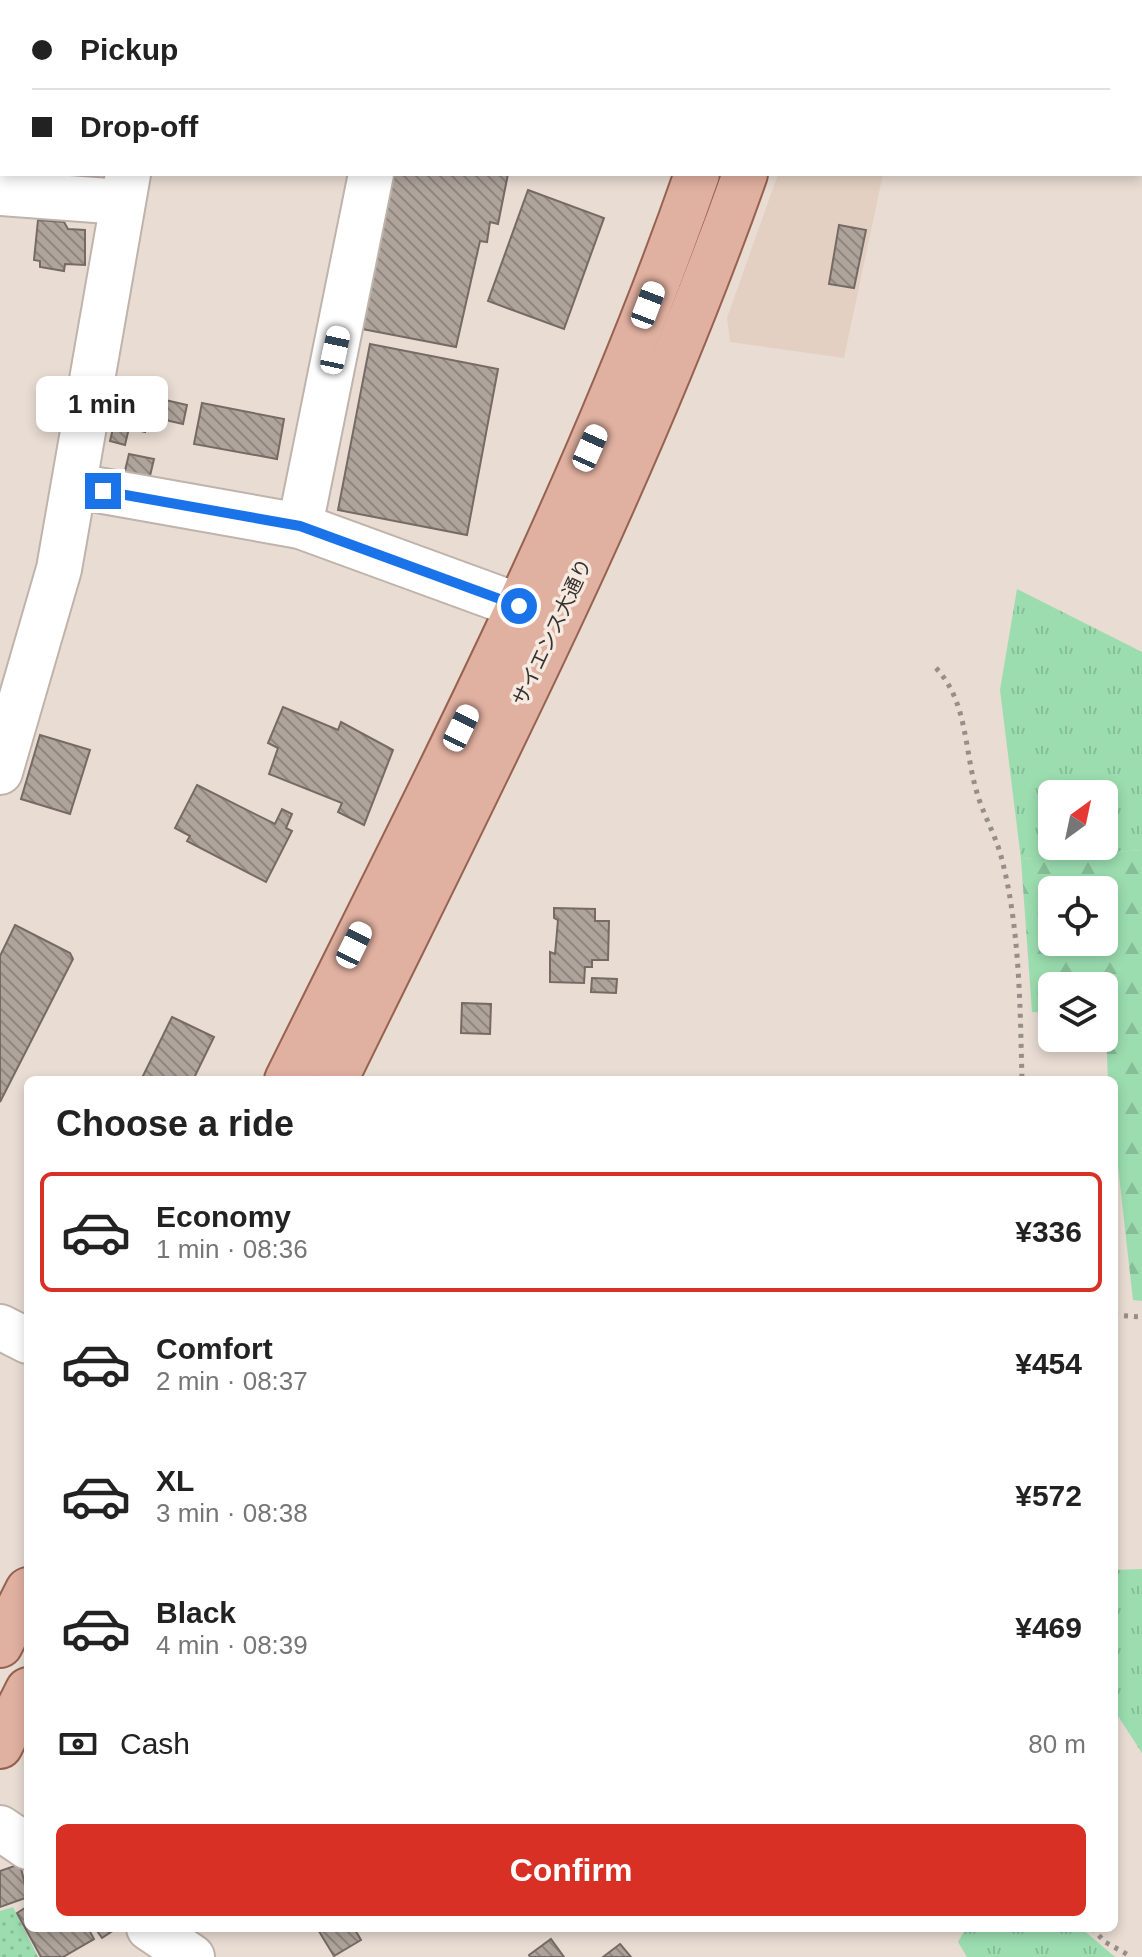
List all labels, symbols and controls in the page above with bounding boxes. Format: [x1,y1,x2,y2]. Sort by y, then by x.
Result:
text: Pickup [80,33,178,66]
text: Drop-off [80,110,198,143]
car [628,278,668,332]
car [318,324,352,376]
callout: 1 min [37,375,169,431]
text: 1 min [68,389,136,419]
car [569,421,611,475]
route end [85,473,121,509]
street label: サイエンス大通り [508,555,596,709]
route start [501,588,537,624]
car [440,701,482,755]
north arrow [1038,780,1118,860]
map controls [1038,780,1118,1052]
button: locate [1038,876,1118,956]
car [333,918,375,972]
button: layers [1038,972,1118,1052]
text: Choose a ride [56,1103,294,1144]
icon: car [60,1196,132,1268]
text: Economy [156,1200,291,1233]
text: ¥336 [1015,1215,1082,1248]
text: 1 min · 08:36 [156,1234,308,1264]
icon: car [60,1328,132,1400]
text: Comfort [156,1332,273,1365]
text: ¥454 [1015,1347,1082,1380]
text: 2 min · 08:37 [156,1366,308,1396]
icon: car [60,1460,132,1532]
text: XL [156,1464,194,1497]
text: ¥572 [1015,1479,1082,1512]
text: 3 min · 08:38 [156,1498,308,1528]
icon: car [60,1592,132,1664]
text: Black [156,1596,236,1629]
text: ¥469 [1015,1611,1082,1644]
text: 4 min · 08:39 [156,1630,308,1660]
icon: cash [56,1722,100,1766]
text: Cash [120,1727,190,1760]
text: 80 m [1028,1729,1086,1759]
button: Confirm [56,1824,1086,1916]

